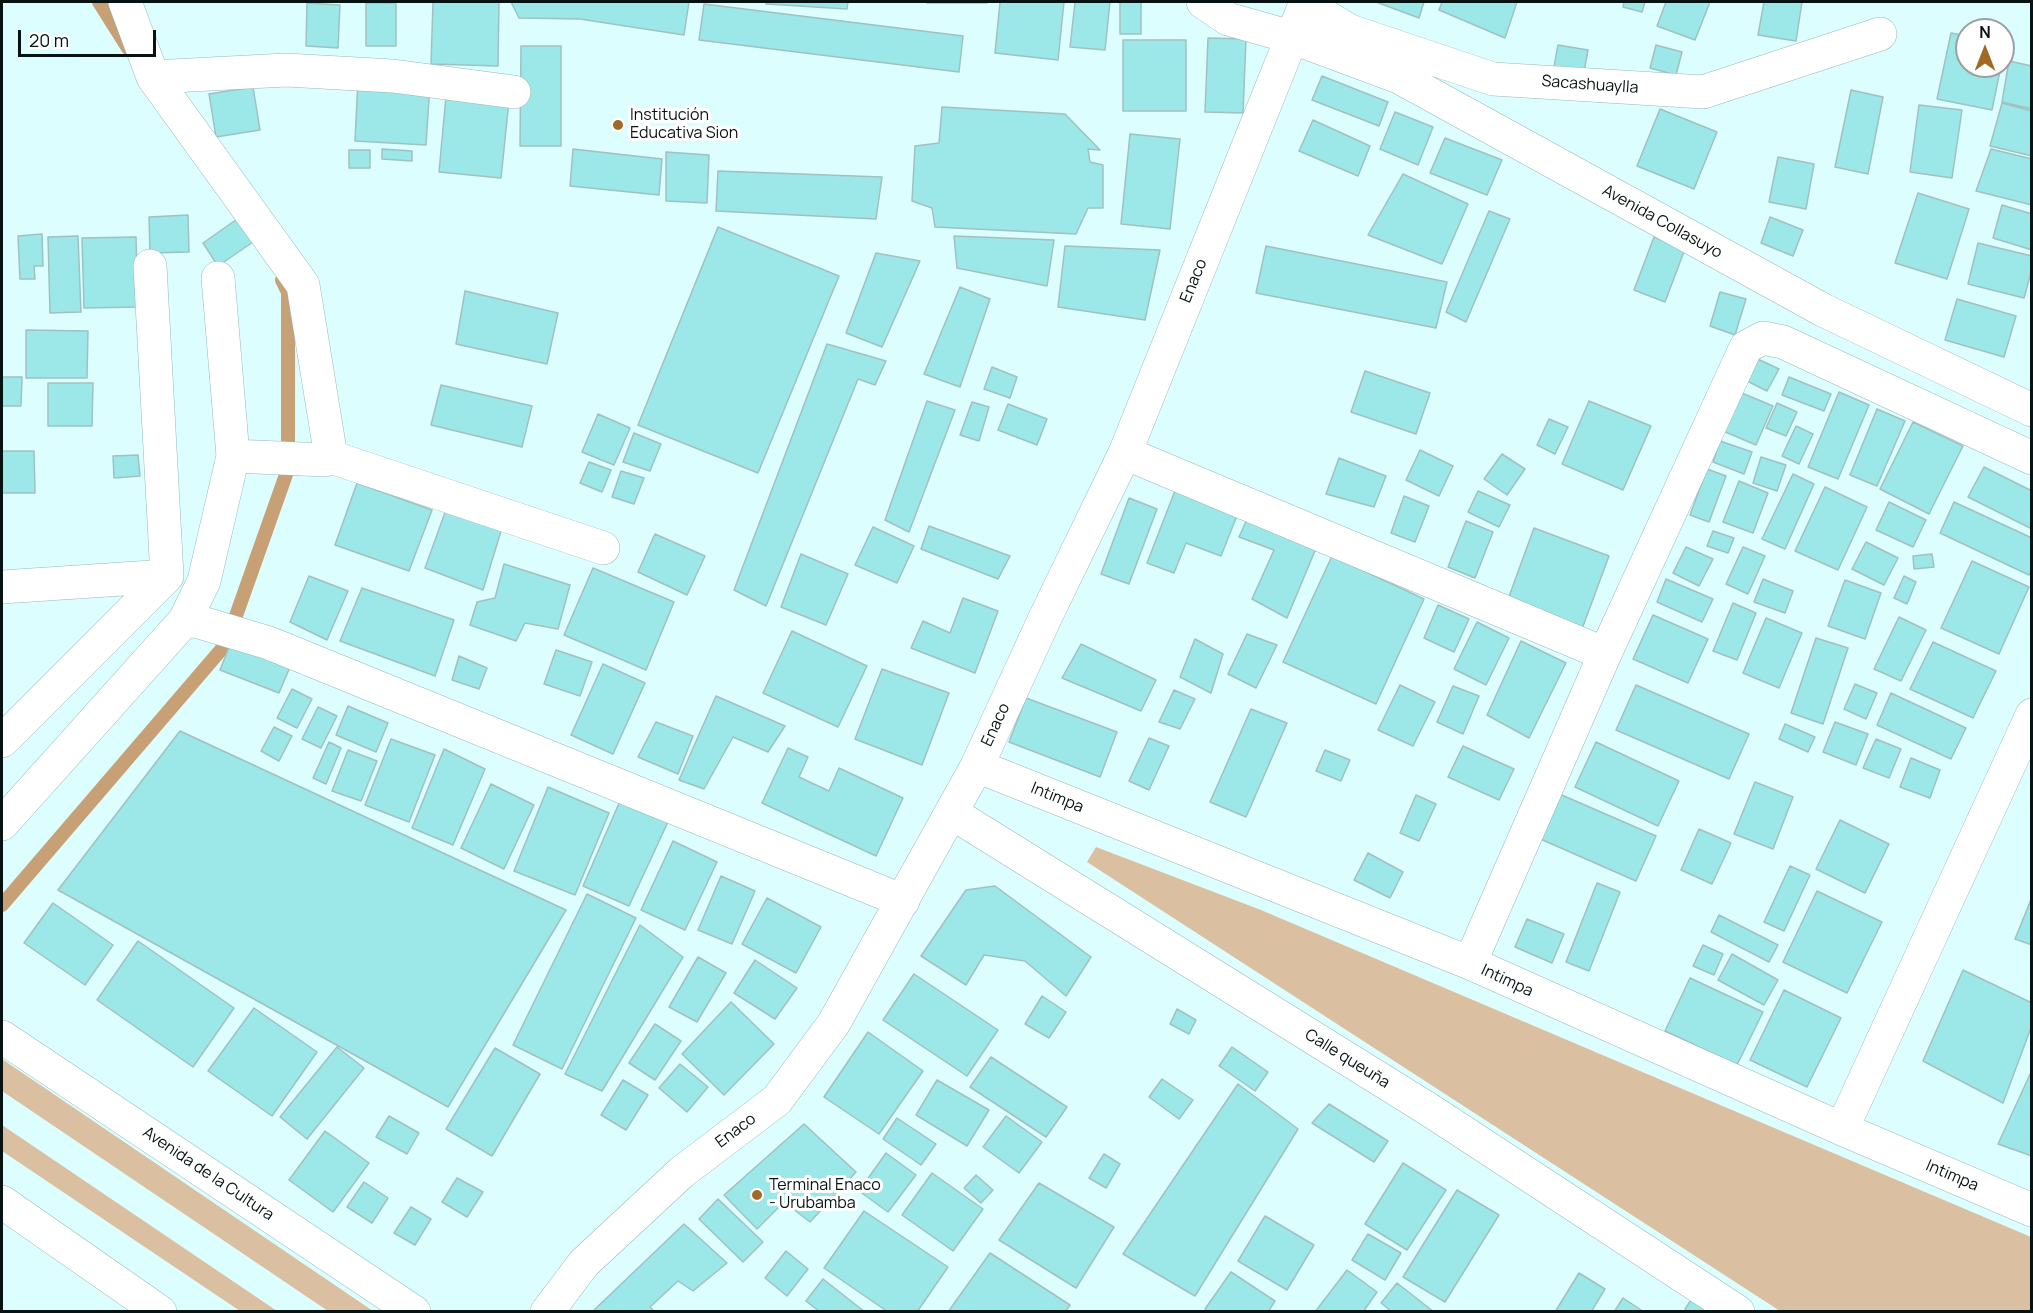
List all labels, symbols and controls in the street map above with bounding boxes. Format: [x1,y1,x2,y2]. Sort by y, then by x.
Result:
scale bar [21,18,159,56]
north arrow [1955,18,2015,78]
text: N [1979,21,1991,43]
text: 20 m [29,28,69,52]
street label: Sacashuaylla [1541,72,1639,98]
place label: Institución Educativa Sion [630,106,738,144]
marker: Institución Educativa Sion [611,118,625,132]
street label: Avenida Collasuyo [1599,181,1725,263]
street label: Enaco [1177,256,1211,306]
street label: Enaco [978,700,1014,750]
street label: Intimpa [1028,779,1086,817]
street label: Intimpa [1478,961,1536,1001]
street label: Calle queuña [1301,1025,1393,1093]
street label: Enaco [712,1110,760,1152]
street label: Avenida de la Cultura [139,1123,277,1225]
street label: Intimpa [1923,1156,1981,1196]
place label: Terminal Enaco - Urubamba [769,1176,881,1214]
marker: Terminal Enaco - Urubamba [750,1188,764,1202]

